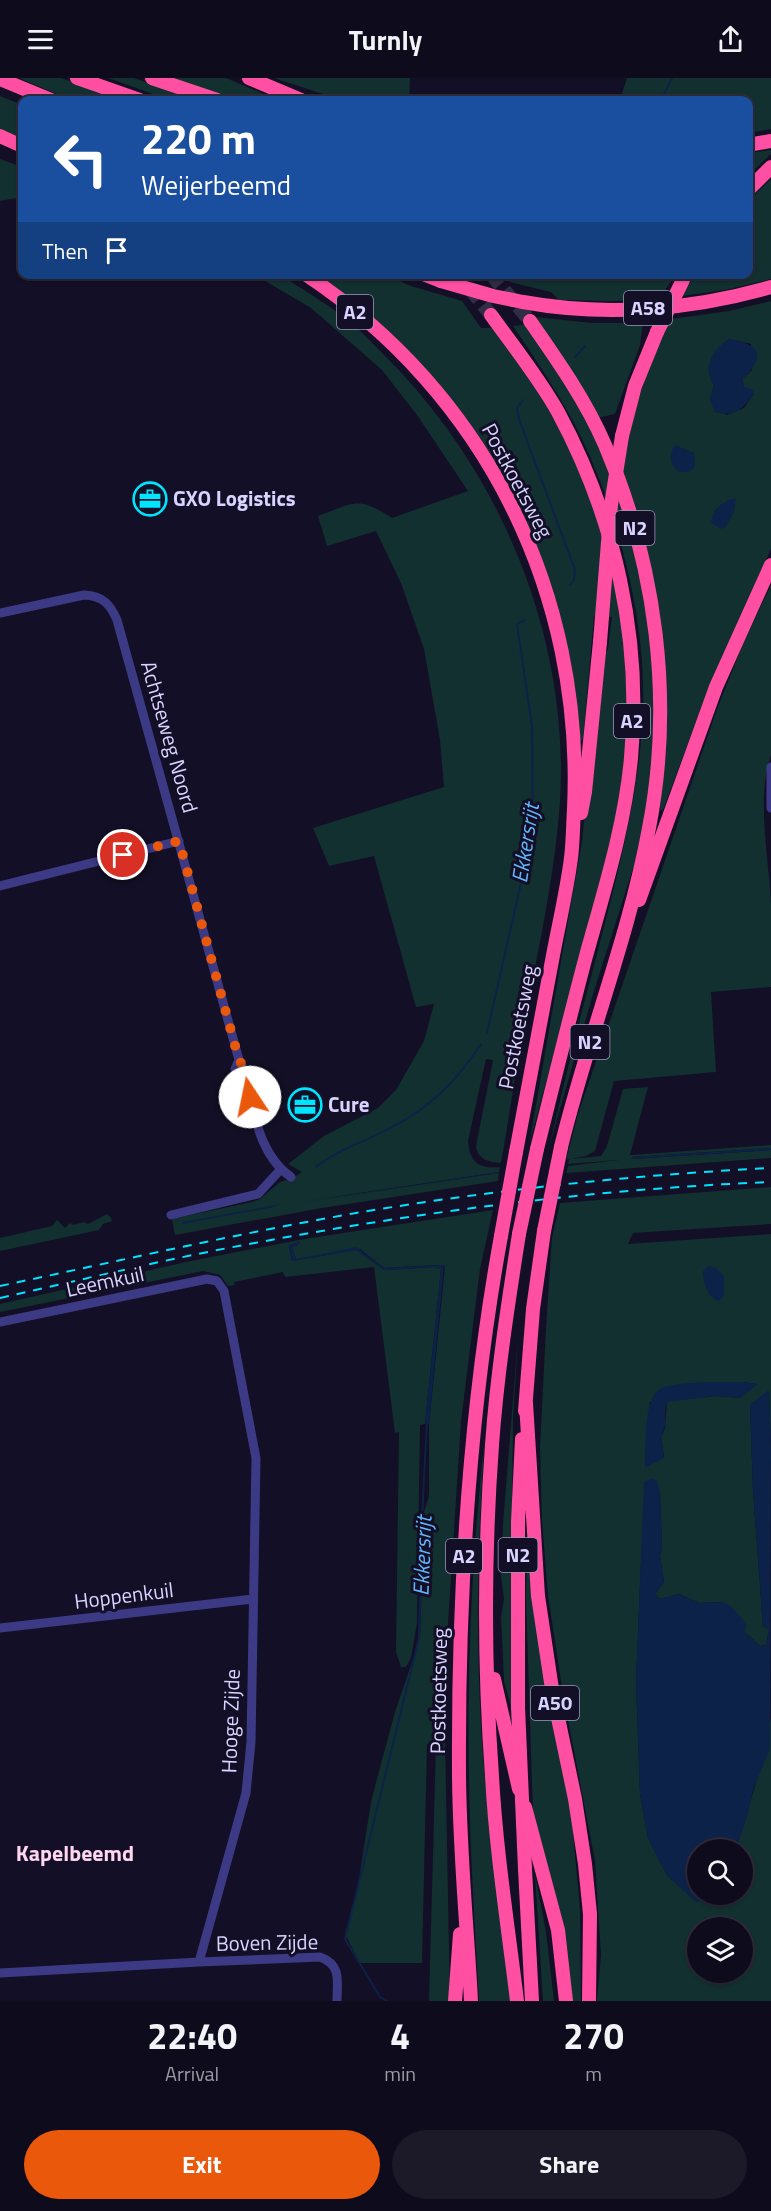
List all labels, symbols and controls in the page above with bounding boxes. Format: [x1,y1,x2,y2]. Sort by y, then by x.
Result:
text: Turnly [349,19,422,60]
icon: menu [24,23,57,56]
icon: share [714,23,747,56]
text: 220 m [141,106,256,170]
icon: left [42,120,120,198]
text: Weijerbeemd [141,164,291,205]
text: Then [42,234,88,268]
icon: arrive [100,234,133,267]
road number: A58 [624,291,672,325]
road number: A2 [337,295,373,329]
street label: Postkoetsweg [474,417,562,544]
office icon: GXO Logistics [132,481,168,517]
place label: GXO Logistics [173,482,296,514]
road number: N2 [616,511,654,545]
street label: Achtseweg Noord [133,657,207,816]
road number: A2 [614,704,650,738]
water label: Ekkersrijt [502,798,549,885]
pin [97,829,148,880]
icon: arrive [106,838,139,871]
street label: Postkoetsweg [489,962,545,1092]
road number: N2 [570,1025,610,1059]
position arrow [218,1065,282,1129]
office icon: Cure [287,1087,323,1123]
place label: Cure [328,1088,369,1120]
street label: Leemkuil [63,1257,147,1305]
water label: Ekkersrijt [404,1512,440,1597]
road number: N2 [498,1538,538,1572]
road number: A2 [446,1539,482,1573]
street label: Hoppenkuil [72,1573,175,1617]
street label: Postkoetsweg [421,1627,455,1754]
street label: Hooge Zijde [212,1668,248,1774]
road number: A50 [531,1686,579,1720]
district label: Kapelbeemd [16,1836,134,1870]
map controls [687,1839,753,1983]
button: search [687,1839,753,1905]
button: layers [687,1917,753,1983]
street label: Boven Zijde [216,1925,318,1959]
text: 22:40 [147,2008,237,2063]
text: 4 [390,2008,410,2063]
text: 270 [563,2008,624,2063]
text: Arrival [165,2058,219,2089]
text: min [384,2058,416,2089]
text: m [585,2058,602,2089]
button: Exit [24,2130,380,2199]
button: Share [392,2130,747,2199]

